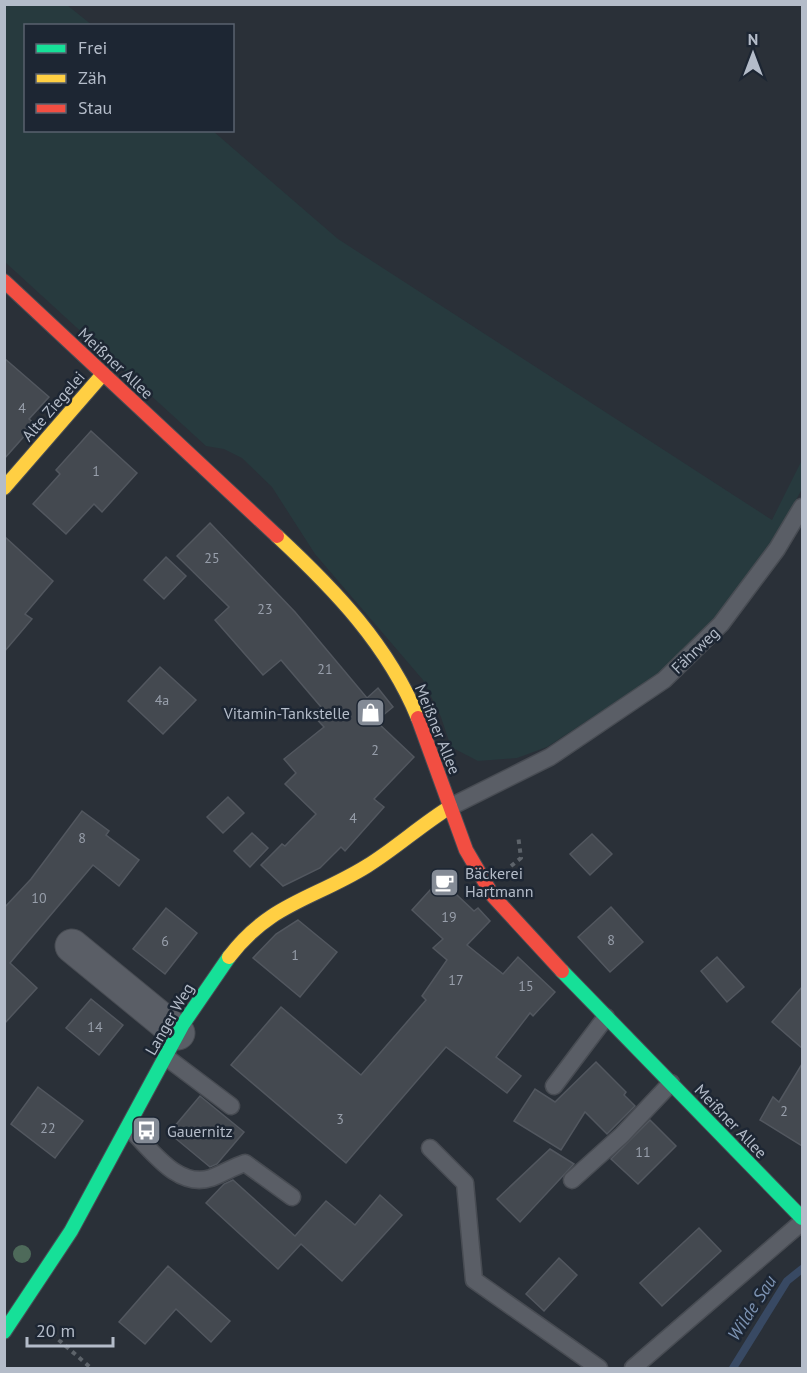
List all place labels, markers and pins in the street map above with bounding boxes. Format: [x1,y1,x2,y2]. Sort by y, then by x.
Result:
shop icon: Vitamin-Tankstelle [355,697,387,729]
place label: Vitamin-Tankstelle [223,703,350,723]
place label: Bäckerei Hartmann [465,863,533,901]
cafe icon: Bäckerei Hartmann [428,866,460,898]
bus stop icon: Gauernitz [130,1115,162,1147]
place label: Gauernitz [167,1121,233,1141]

